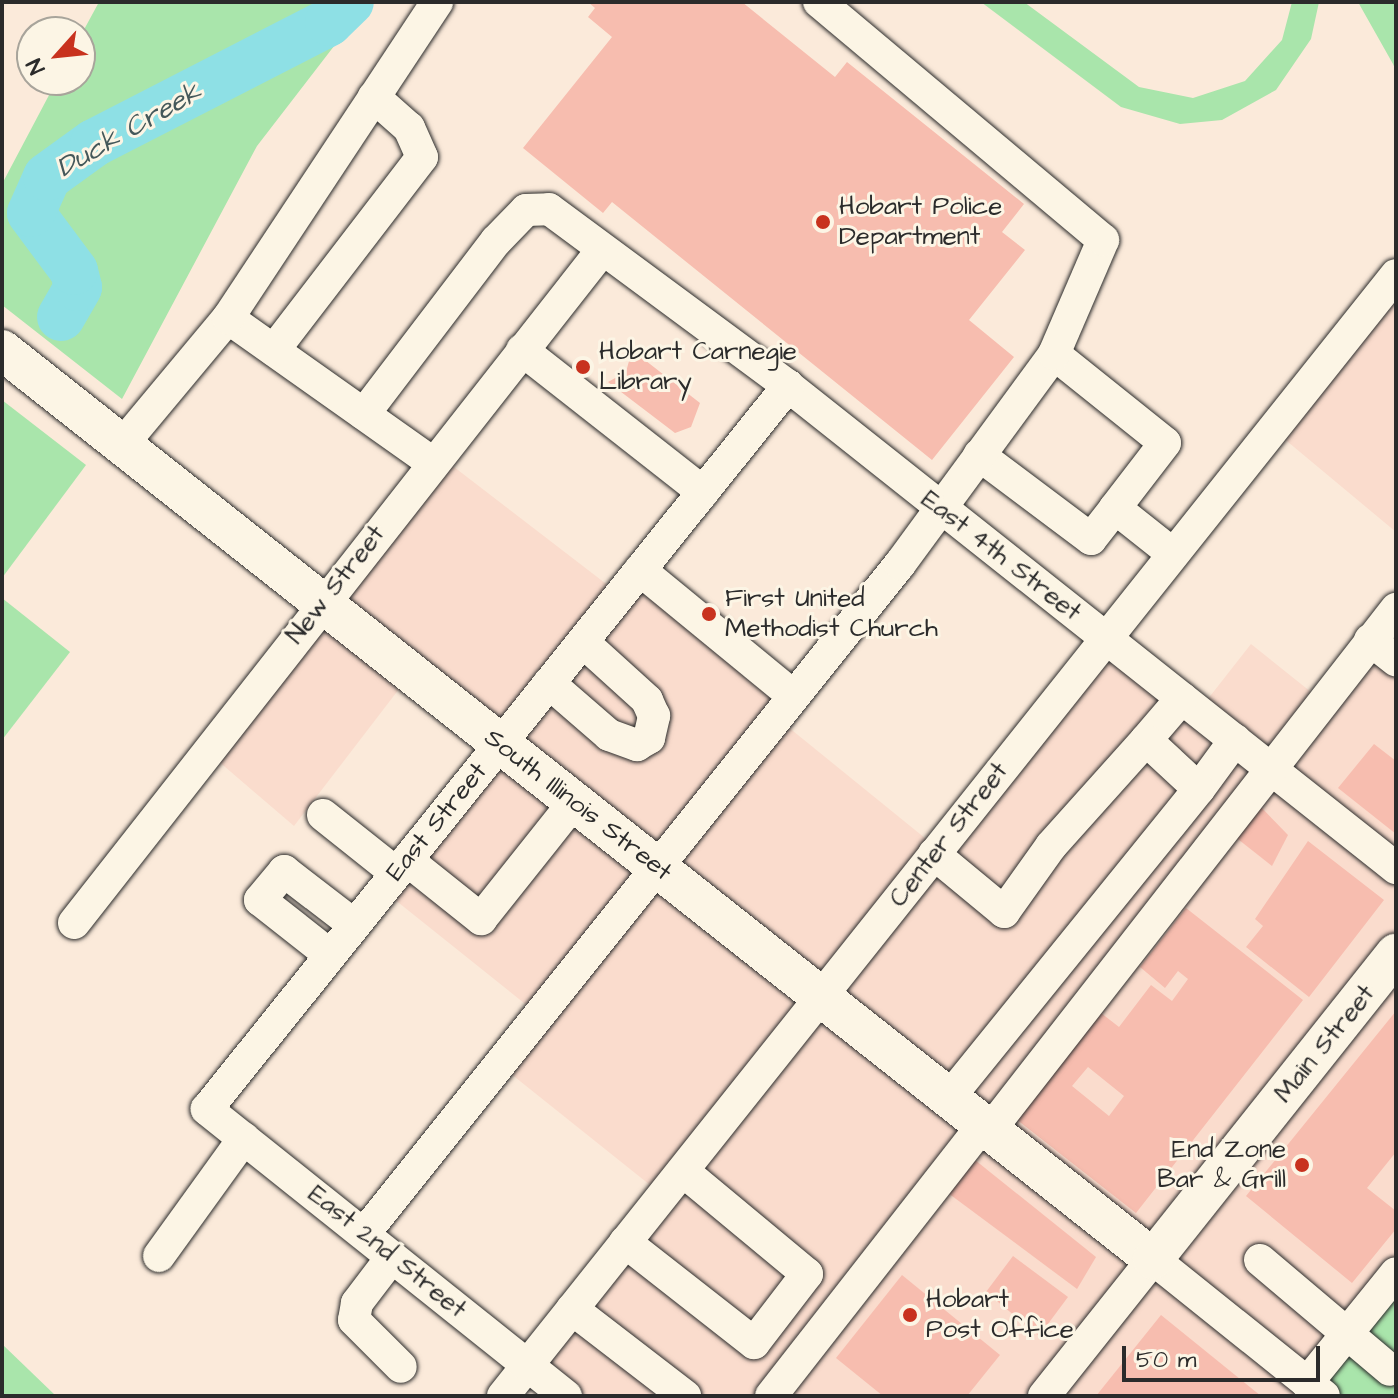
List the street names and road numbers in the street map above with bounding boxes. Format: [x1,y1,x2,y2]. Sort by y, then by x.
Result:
street label: East 4th Street [915,484,1087,628]
street label: New Street [280,519,392,651]
street label: South Illinois Street [478,722,678,888]
street label: Center Street [883,756,1015,914]
street label: East Street [380,757,494,887]
street label: Main Street [1268,979,1382,1109]
street label: East 2nd Street [302,1179,472,1325]

